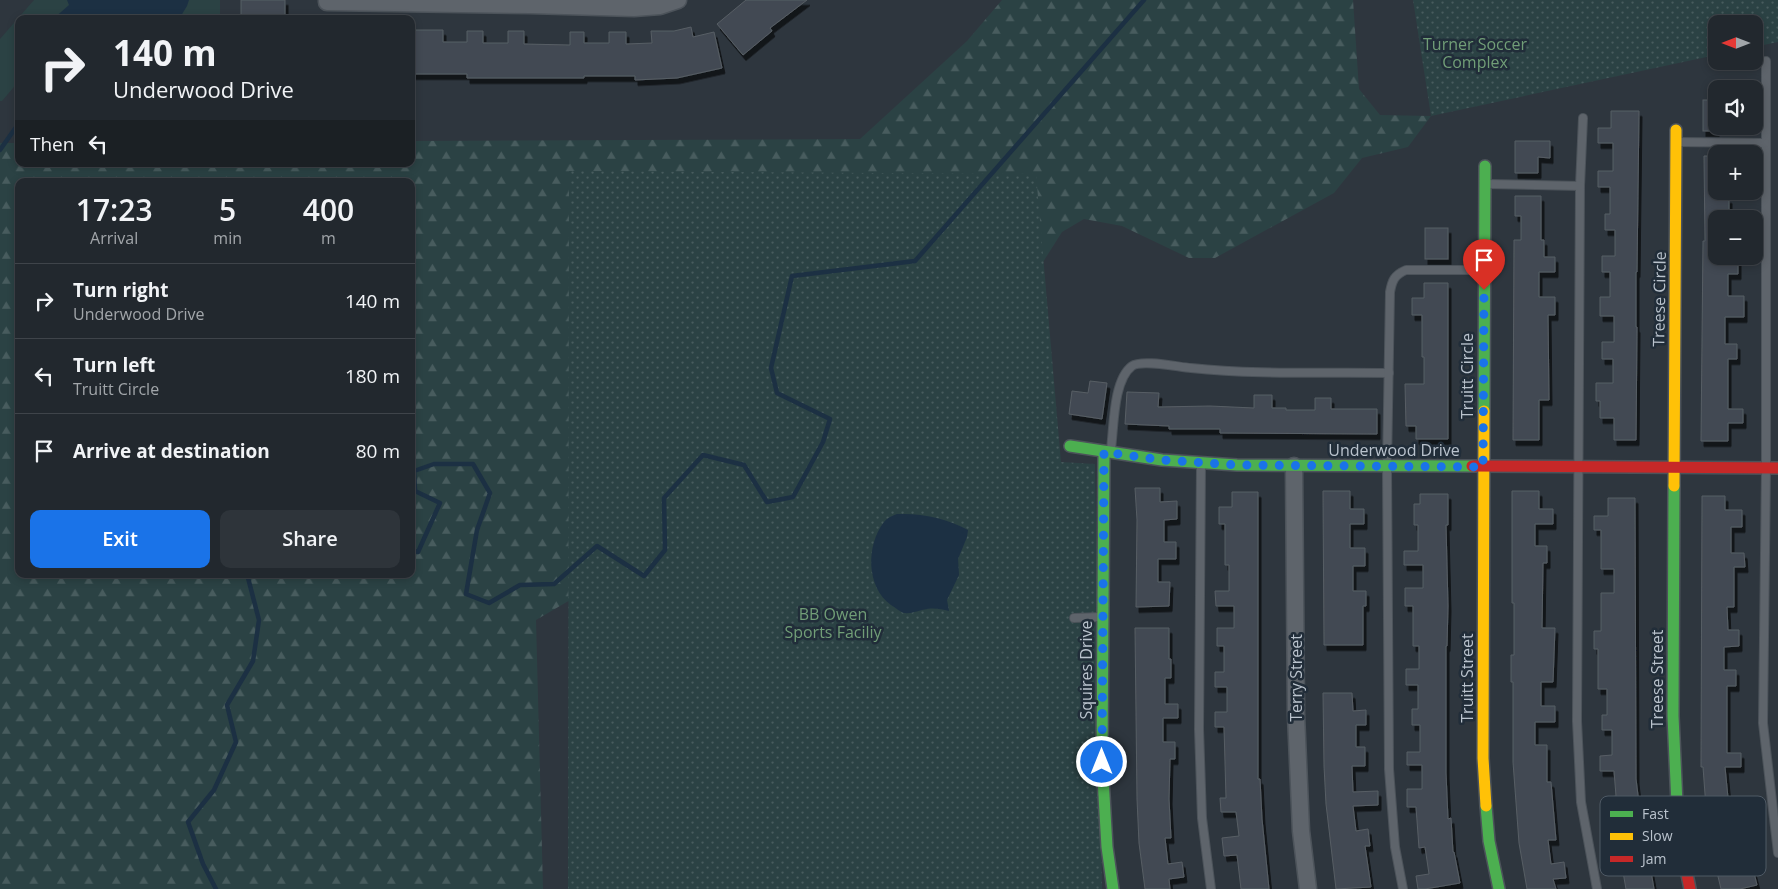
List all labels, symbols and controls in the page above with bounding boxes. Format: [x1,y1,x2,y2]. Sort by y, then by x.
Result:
north arrow [1708,15,1762,70]
map controls [1708,15,1763,265]
text: 140 m [113,29,217,76]
park label: Turner Soccer Complex [1423,33,1527,73]
icon: right [30,35,95,100]
text: Underwood Drive [113,74,294,104]
button: sound [1708,80,1763,135]
icon: left [84,130,112,158]
text: Then [30,131,74,157]
button: + [1708,145,1763,200]
text: 17:23 [76,189,153,230]
text: 5 [219,189,236,230]
text: 400 [303,189,354,230]
button: − [1708,210,1763,265]
text: Arrival [90,227,138,249]
text: min [213,227,242,249]
text: m [321,227,336,249]
pin [1463,239,1505,290]
icon: arrive [1470,246,1498,274]
street label: Treese Circle [1647,251,1671,347]
text: Turn right [73,277,168,303]
icon: right [30,287,58,315]
text: 140 m [345,288,400,314]
text: Underwood Drive [73,303,205,325]
street label: Truitt Circle [1456,333,1478,419]
text: Turn left [73,352,155,378]
icon: left [30,362,58,390]
text: 180 m [345,363,400,389]
text: Truitt Circle [73,378,159,400]
icon: arrive [30,437,58,465]
text: Arrive at destination [73,438,270,464]
text: 80 m [356,438,400,464]
street label: Underwood Drive [1328,439,1460,461]
button: Exit [30,510,210,568]
button: Share [220,510,400,568]
park label: BB Owen Sports Faciliy [784,603,883,643]
street label: Squires Drive [1075,621,1097,719]
street label: Treese Street [1646,629,1668,728]
street label: Truitt Street [1456,633,1478,723]
street label: Terry Street [1285,634,1307,722]
position arrow [1075,735,1127,787]
legend [1600,796,1766,876]
text: Fast [1642,804,1669,823]
text: Slow [1642,826,1673,845]
text: Jam [1640,849,1667,868]

